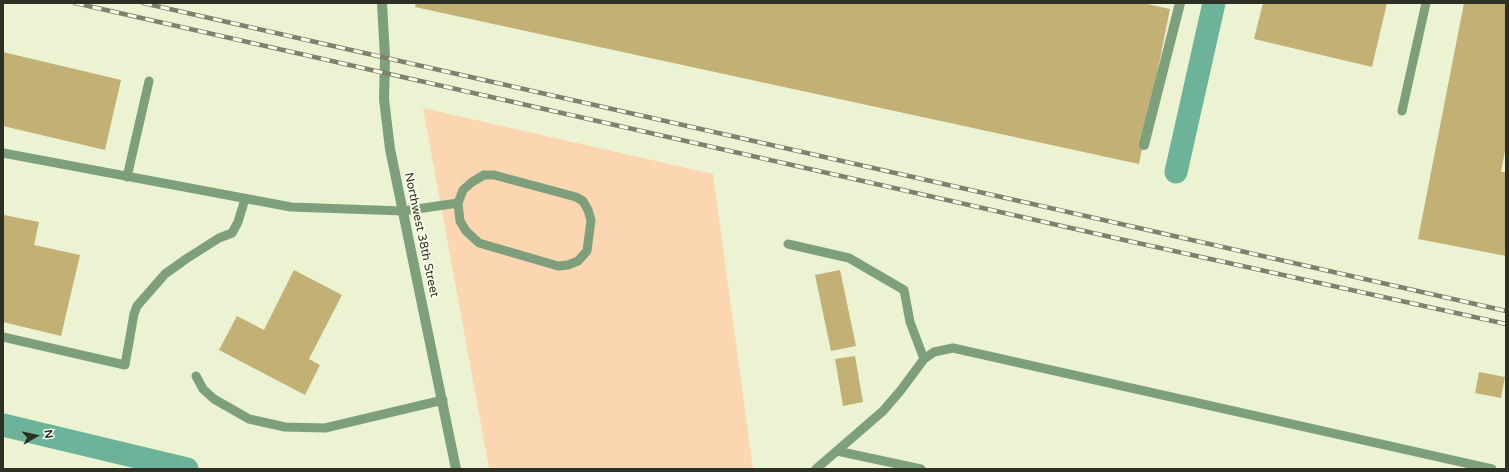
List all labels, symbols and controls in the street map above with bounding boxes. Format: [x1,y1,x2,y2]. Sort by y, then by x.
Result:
street label: Northwest 38th Street [401,171,441,299]
north arrow [16,416,56,456]
text: N [41,429,55,439]

